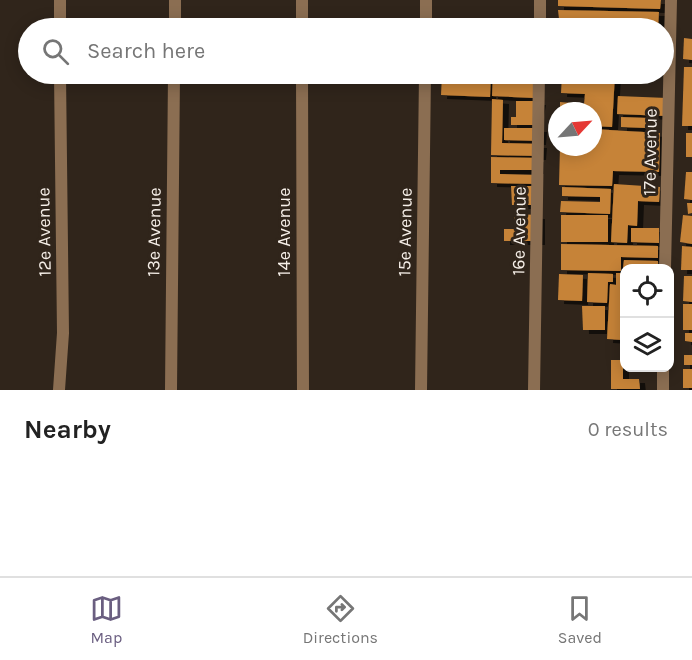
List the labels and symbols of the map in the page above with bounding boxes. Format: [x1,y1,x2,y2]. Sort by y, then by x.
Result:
north arrow [548,102,602,156]
street label: 17e Avenue [638,108,662,196]
street label: 16e Avenue [507,186,531,276]
street label: 12e Avenue [32,187,56,277]
street label: 13e Avenue [142,187,166,277]
street label: 15e Avenue [393,187,417,277]
street label: 14e Avenue [273,188,295,276]

